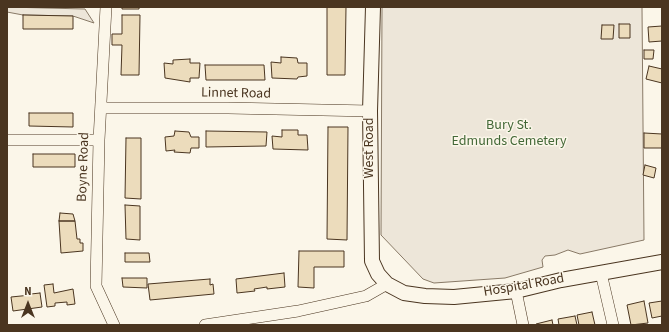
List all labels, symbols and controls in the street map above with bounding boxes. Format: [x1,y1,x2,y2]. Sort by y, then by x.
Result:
street label: Linnet Road [201,85,271,103]
street label: West Road [362,117,378,179]
park label: Bury St. Edmunds Cemetery [452,118,566,150]
street label: Boyne Road [74,132,94,202]
street label: Hospital Road [482,271,566,301]
north arrow [8,284,48,324]
text: N [24,284,32,299]

